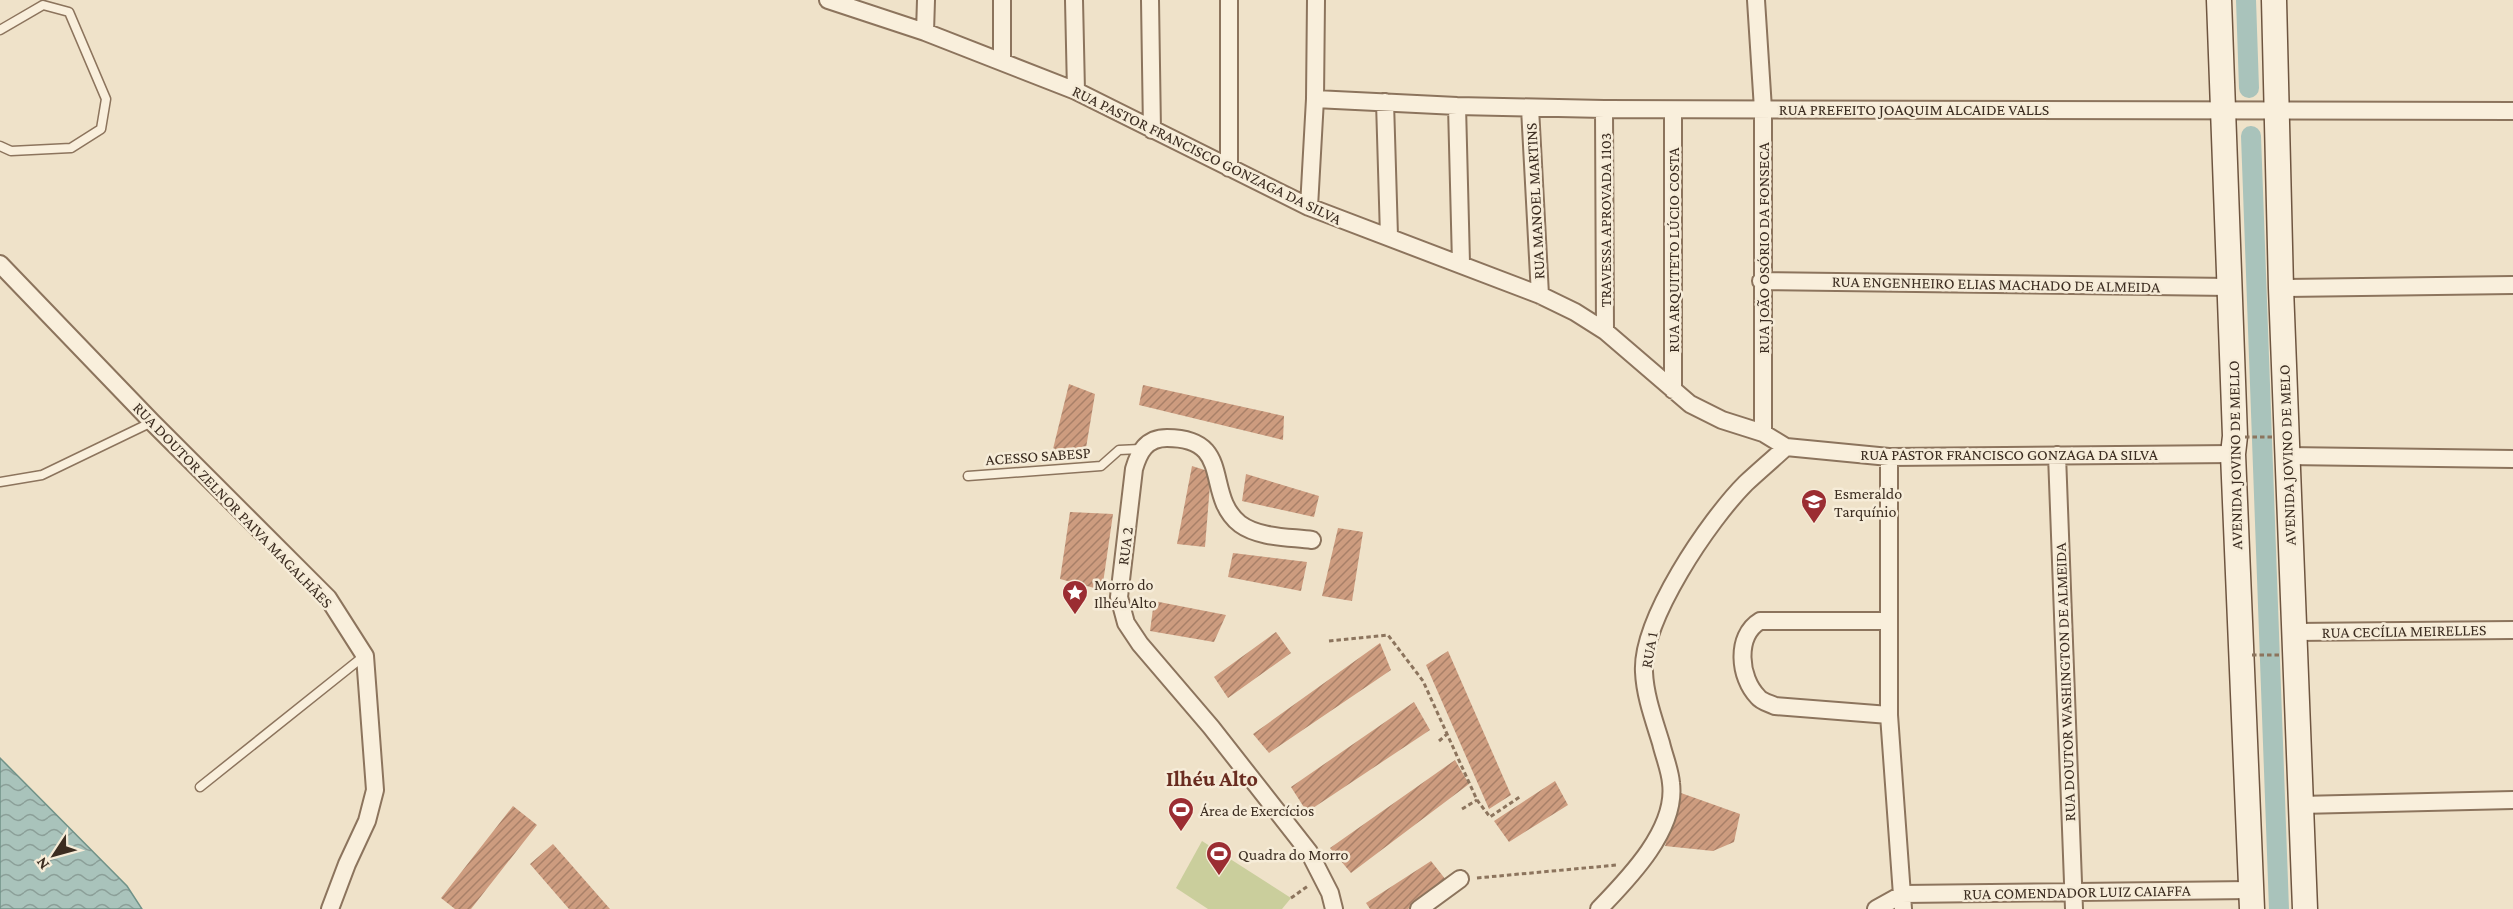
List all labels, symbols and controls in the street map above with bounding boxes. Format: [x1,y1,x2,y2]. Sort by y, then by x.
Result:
street label: RUA PASTOR FRANCISCO GONZAGA DA SILVA [1070,82,1345,228]
street label: RUA PREFEITO JOAQUIM ALCAIDE VALLS [1779,101,2049,119]
street label: RUA MANOEL MARTINS [1522,122,1548,280]
street label: TRAVESSA APROVADA 1103 [1597,133,1614,307]
street label: RUA JOÃO OSÓRIO DA FONSECA [1755,141,1773,354]
street label: RUA ARQUITETO LÚCIO COSTA [1665,146,1682,353]
street label: RUA ENGENHEIRO ELIAS MACHADO DE ALMEIDA [1832,273,2161,295]
street label: AVENIDA JOVINO DE MELLO [2225,360,2246,550]
street label: AVENIDA JOVINO DE MELO [2275,364,2300,546]
street label: RUA DOUTOR ZELNOR PAIVA MAGALHÃES [130,399,336,611]
street label: ACESSO SABESP [985,444,1091,468]
street label: RUA PASTOR FRANCISCO GONZAGA DA SILVA [1860,446,2159,463]
place label: Esmeraldo Tarquínio [1834,485,1902,521]
school or university icon: Esmeraldo Tarquínio [1799,487,1829,525]
street label: RUA 2 [1114,525,1136,566]
street label: RUA DOUTOR WASHINGTON DE ALMEIDA [2052,541,2078,822]
place label: Morro do Ilhéu Alto [1094,576,1157,611]
place icon: Morro do Ilhéu Alto [1060,578,1090,616]
street label: RUA CECÍLIA MEIRELLES [2322,621,2486,641]
street label: RUA 1 [1637,631,1661,669]
district label: Ilhéu Alto [1166,766,1258,791]
sports icon: Área de Exercícios [1166,795,1196,833]
place label: Área de Exercícios [1200,802,1314,819]
north arrow [24,825,84,885]
sports icon: Quadra do Morro [1204,839,1234,877]
place label: Quadra do Morro [1238,846,1348,863]
text: N [32,854,52,873]
street label: RUA COMENDADOR LUIZ CAIAFFA [1963,881,2192,902]

